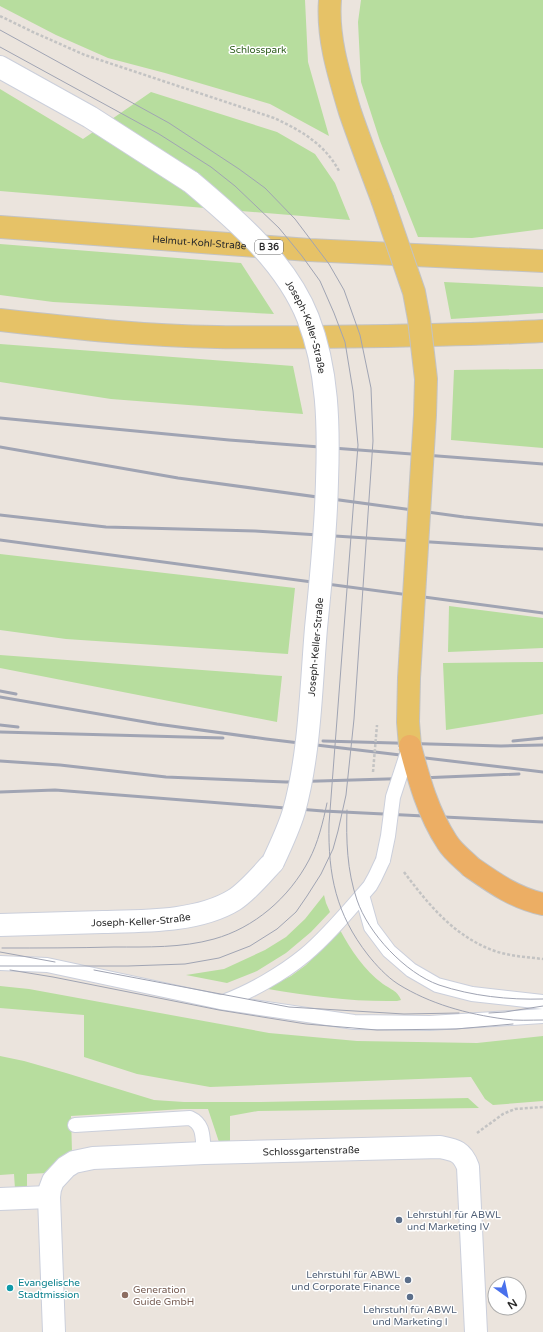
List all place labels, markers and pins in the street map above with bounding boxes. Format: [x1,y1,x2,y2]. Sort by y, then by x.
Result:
place label: Lehrstuhl für ABWL und Marketing IV [407,1209,501,1233]
marker: Lehrstuhl für ABWL und Marketing IV [394,1215,404,1225]
place label: Lehrstuhl für ABWL und Corporate Finance [291,1269,400,1293]
marker: Lehrstuhl für ABWL und Corporate Finance [403,1275,413,1285]
place label: Evangelische Stadtmission [18,1277,80,1301]
marker: Evangelische Stadtmission [5,1283,15,1293]
place label: Generation Guide GmbH [133,1284,194,1308]
marker: Generation Guide GmbH [120,1290,130,1300]
marker: Lehrstuhl für ABWL und Marketing I [405,1292,415,1302]
place label: Lehrstuhl für ABWL und Marketing I [363,1304,457,1328]

